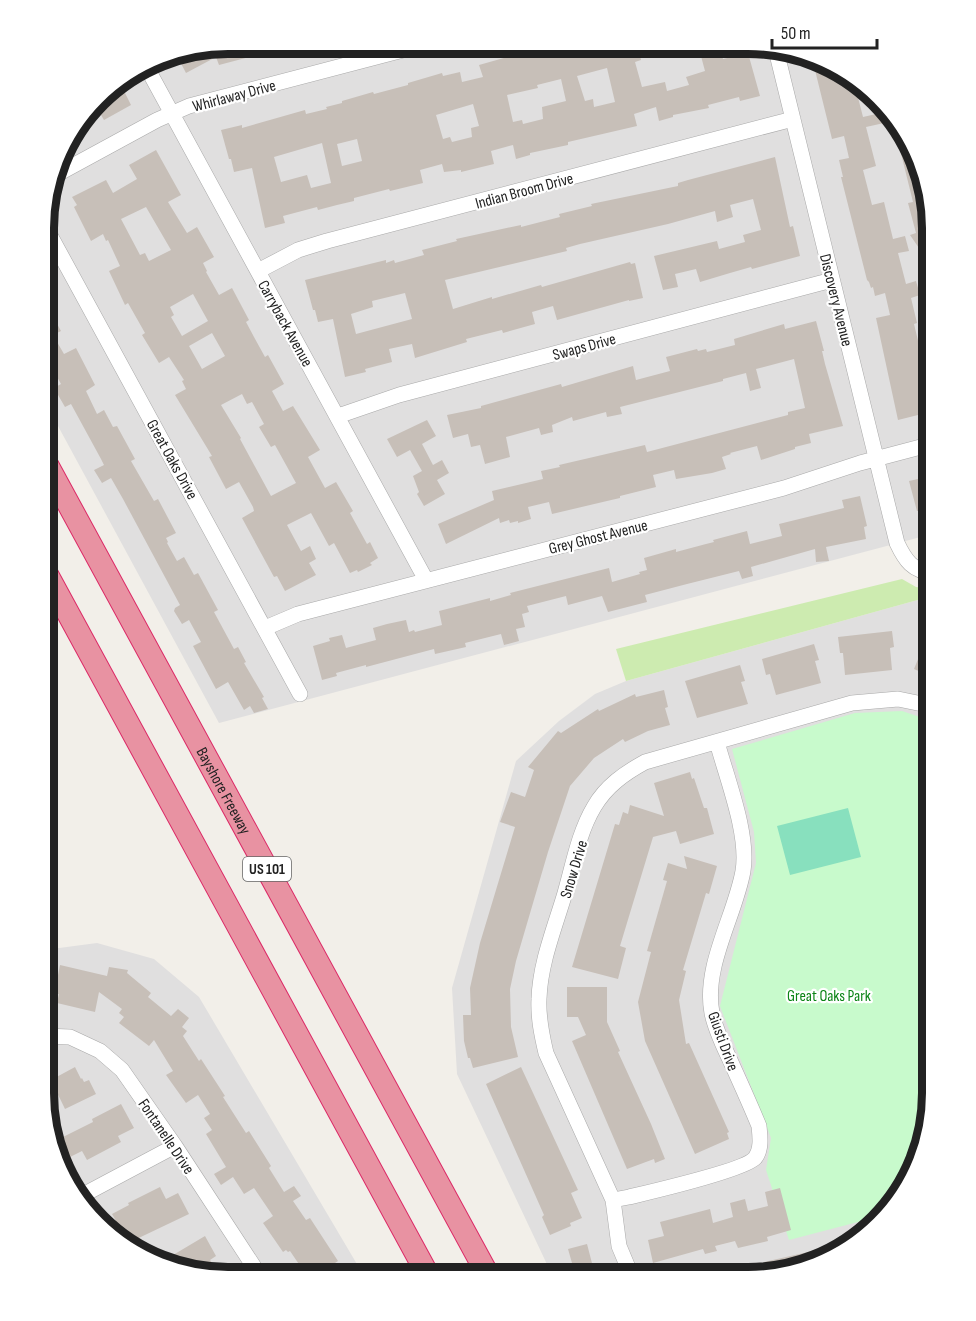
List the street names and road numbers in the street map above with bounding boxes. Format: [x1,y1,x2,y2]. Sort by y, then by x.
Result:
street label: Whirlaway Drive [191,76,278,117]
street label: Indian Broom Drive [473,169,576,214]
street label: Discovery Avenue [815,252,856,349]
street label: Carryback Avenue [253,277,316,370]
street label: Swaps Drive [551,330,618,365]
street label: Great Oaks Drive [142,416,201,503]
street label: Grey Ghost Avenue [547,516,650,559]
street label: Bayshore Freeway [192,744,254,838]
street label: Snow Drive [557,838,592,901]
road number: US 101 [243,857,291,881]
street label: Giusti Drive [703,1009,742,1074]
street label: Fontanelle Drive [134,1096,198,1178]

